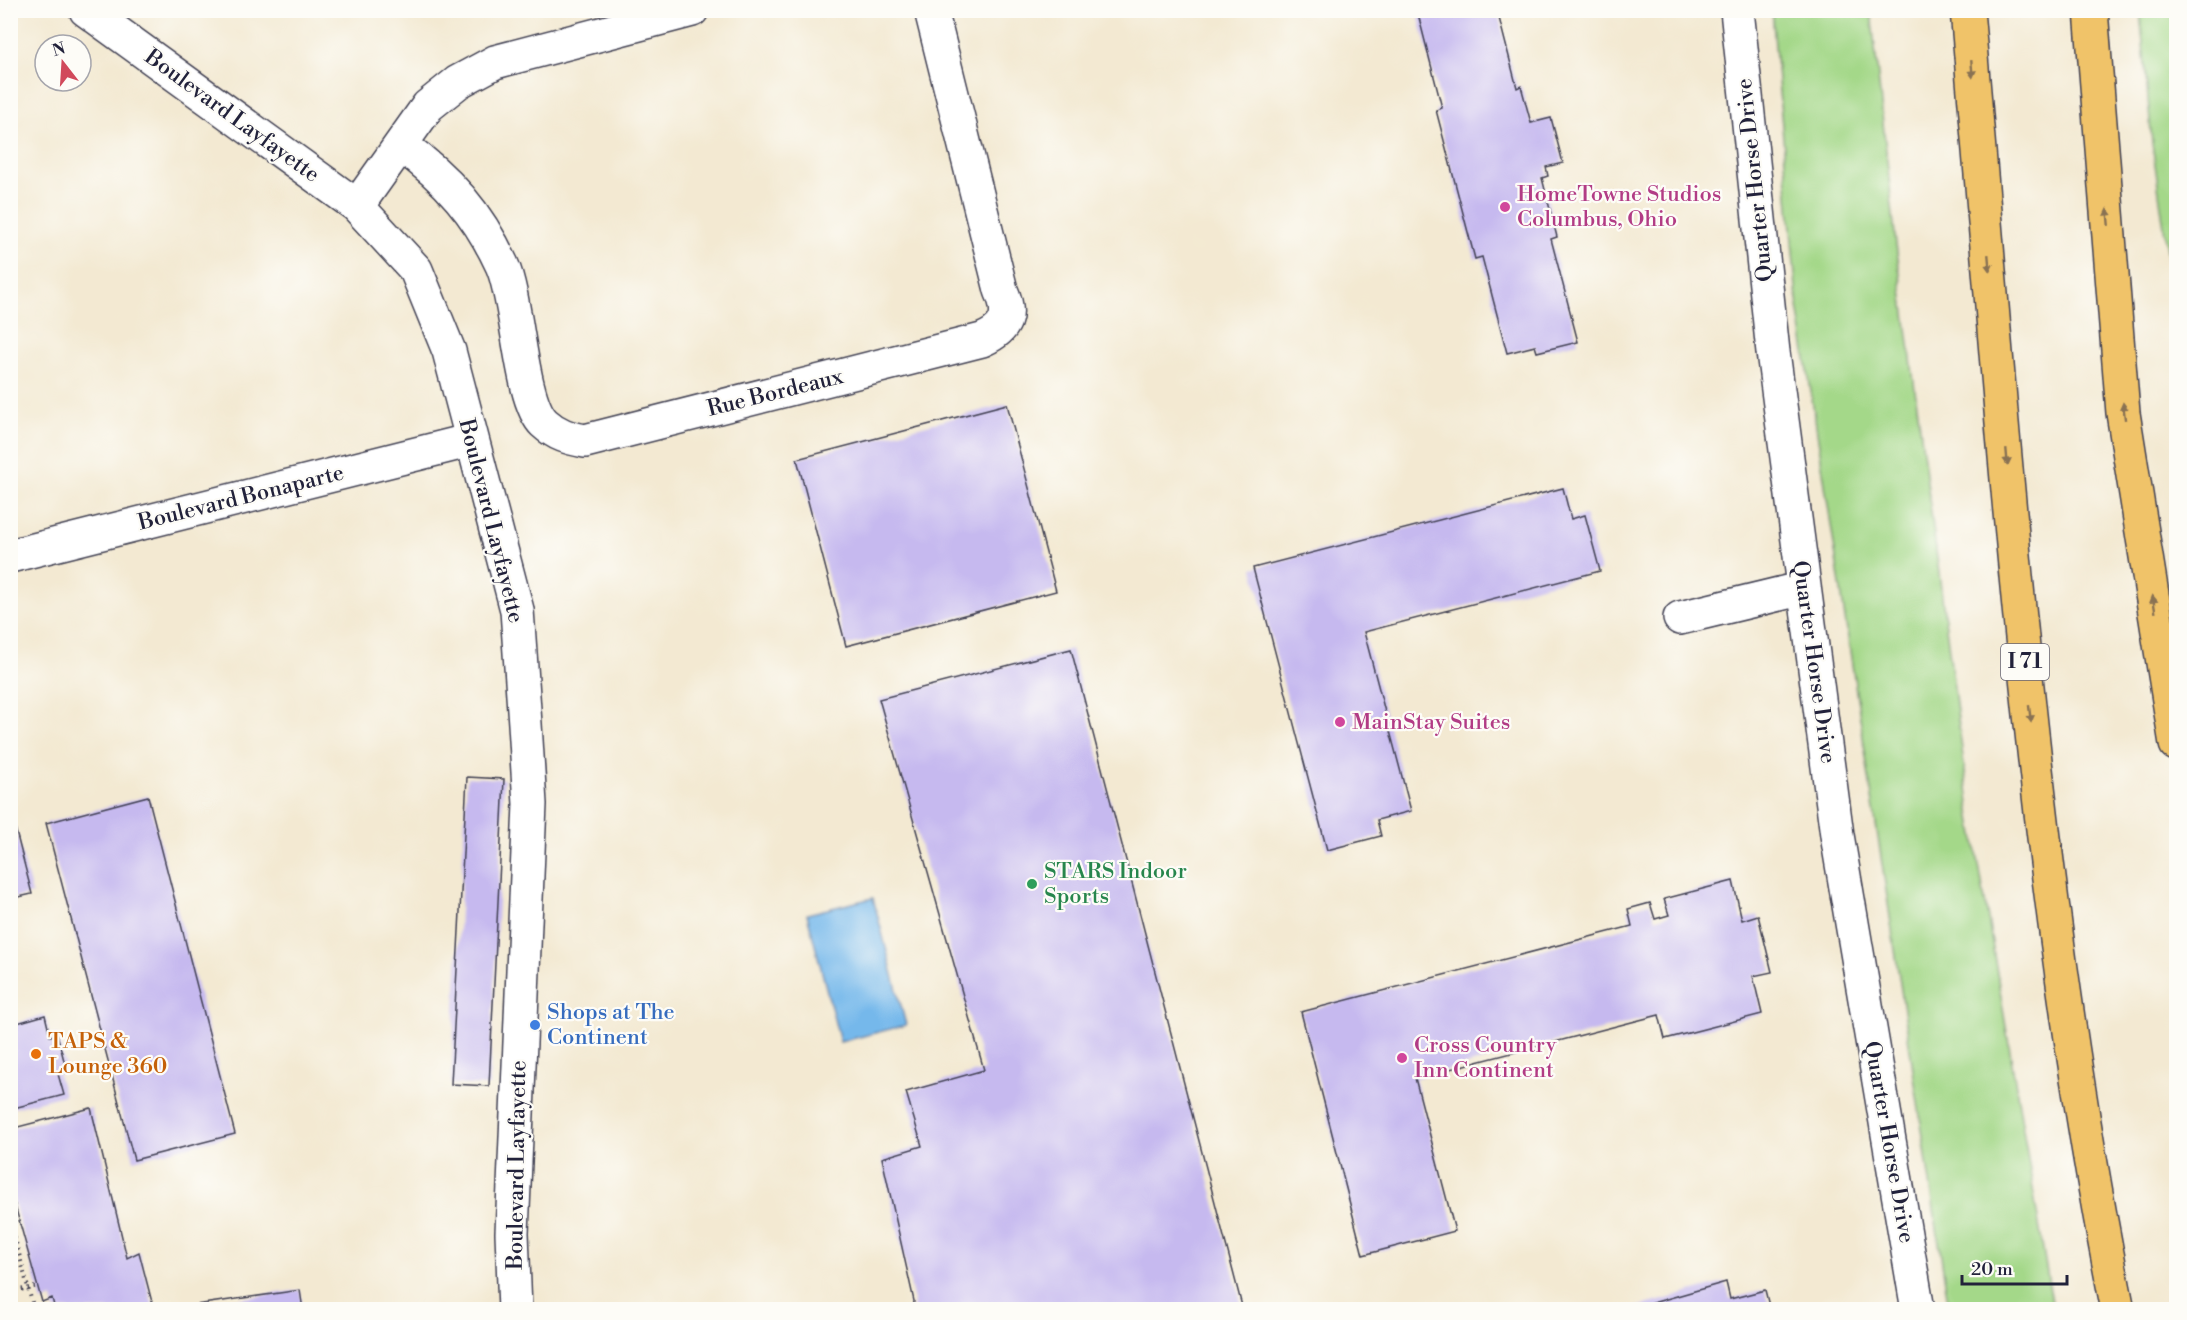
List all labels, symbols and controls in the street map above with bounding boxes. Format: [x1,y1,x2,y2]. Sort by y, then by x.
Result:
north arrow [33,33,93,93]
text: N [50,38,68,61]
street label: Boulevard Layfayette [139,43,325,188]
one-way arrow [1967,59,1977,78]
street label: Quarter Horse Drive [1731,77,1779,283]
place label: HomeTowne Studios Columbus, Ohio [1517,181,1721,233]
marker: HomeTowne Studios Columbus, Ohio [1498,200,1512,214]
one-way arrow [2103,207,2112,226]
one-way arrow [1984,254,1994,273]
street label: Rue Bordeaux [704,363,847,423]
one-way arrow [2119,401,2129,420]
street label: Boulevard Layfayette [452,415,529,626]
one-way arrow [2002,448,2012,467]
street label: Boulevard Bonaparte [134,459,347,537]
street label: Quarter Horse Drive [1786,559,1842,765]
one-way arrow [2149,594,2158,613]
road number: I 71 [2001,644,2049,680]
one-way arrow [2026,705,2035,724]
place label: MainStay Suites [1352,709,1510,736]
marker: MainStay Suites [1333,715,1347,729]
place label: STARS Indoor Sports [1044,858,1187,910]
marker: STARS Indoor Sports [1025,877,1039,891]
place label: Shops at The Continent [547,999,675,1051]
marker: Shops at The Continent [528,1018,542,1032]
place label: TAPS & Lounge 360 [48,1028,167,1080]
place label: Cross Country Inn Continent [1414,1032,1557,1084]
street label: Quarter Horse Drive [1858,1039,1920,1245]
marker: TAPS & Lounge 360 [29,1047,43,1061]
marker: Cross Country Inn Continent [1395,1051,1409,1065]
street label: Boulevard Layfayette [502,1060,532,1271]
scale bar [1962,1248,2067,1286]
text: 20 m [1971,1258,2013,1281]

